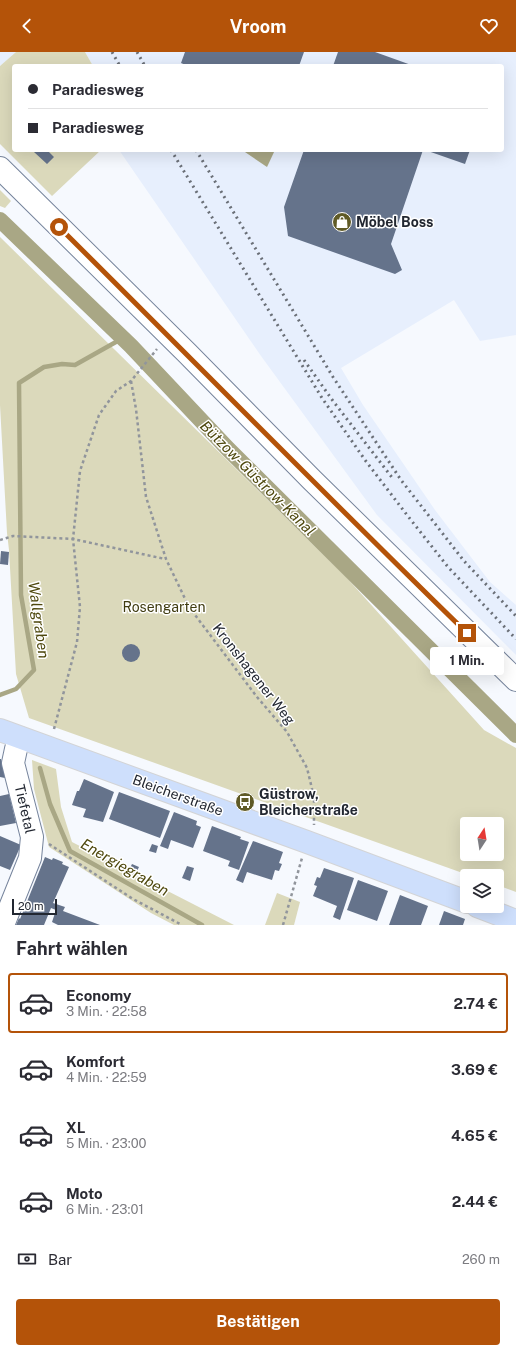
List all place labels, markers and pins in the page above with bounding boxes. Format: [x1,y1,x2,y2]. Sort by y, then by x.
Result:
shop icon: Möbel Boss [331,211,353,233]
place label: Möbel Boss [356,214,434,230]
place label: Güstrow, Bleicherstraße [259,786,358,818]
bus stop icon: Güstrow, Bleicherstraße [234,791,256,813]

